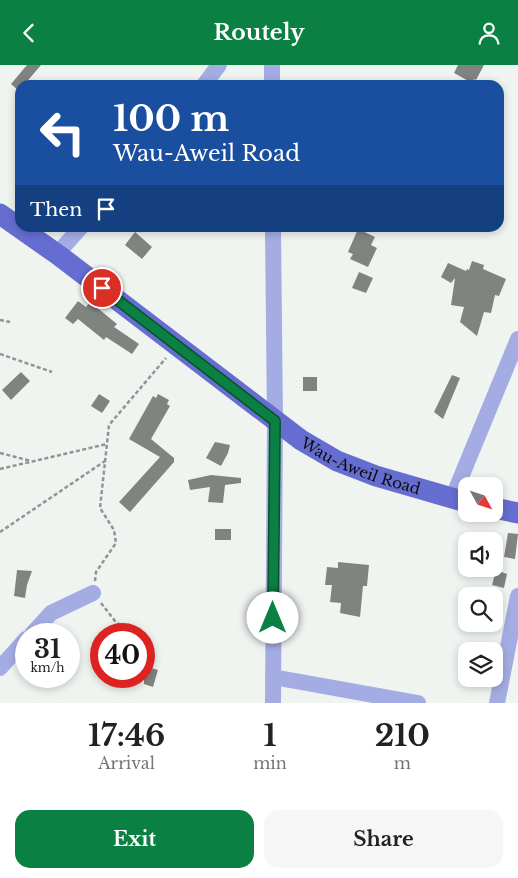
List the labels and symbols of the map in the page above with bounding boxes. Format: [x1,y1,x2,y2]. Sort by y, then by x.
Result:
pin [81,267,123,309]
street label: Wau-Aweil Road [297,432,423,498]
north arrow [458,477,502,523]
position arrow [246,591,298,643]
speed limit sign: 40 [90,623,155,688]

